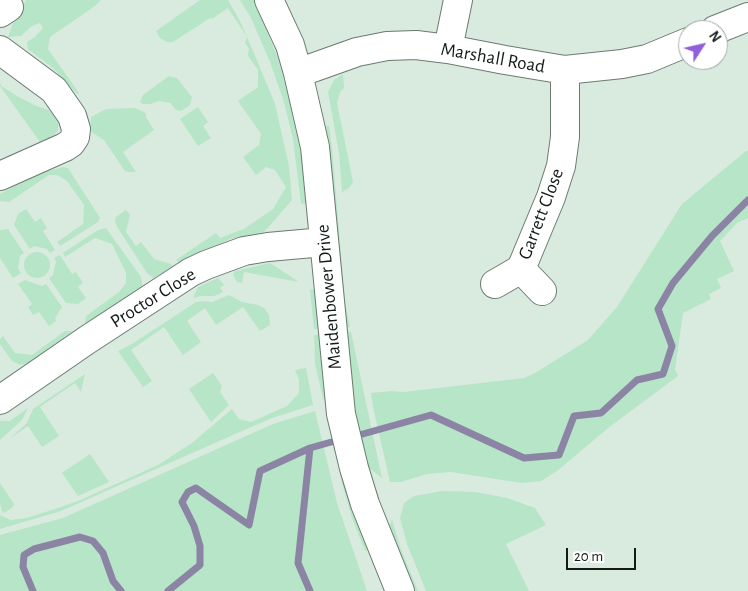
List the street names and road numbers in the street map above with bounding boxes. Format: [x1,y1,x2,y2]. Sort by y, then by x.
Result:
street label: Marshall Road [439,38,547,78]
street label: Garrett Close [513,165,569,263]
street label: Maidenbower Drive [311,224,347,370]
street label: Proctor Close [106,263,200,333]

